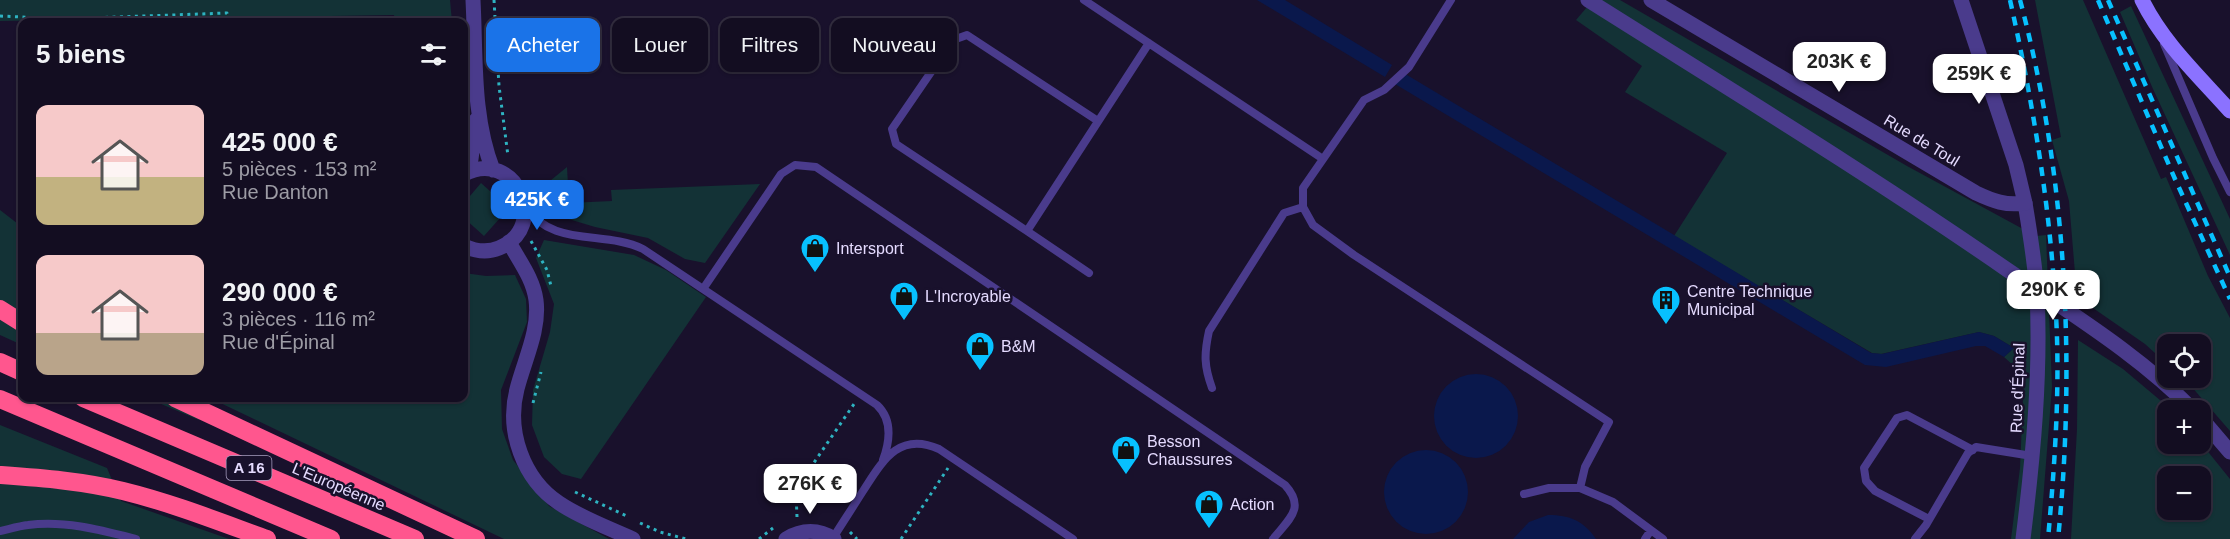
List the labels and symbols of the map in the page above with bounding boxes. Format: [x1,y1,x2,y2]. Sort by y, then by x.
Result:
pin: 203K € [1790,42,1888,93]
pin: 259K € [1930,54,2028,105]
street label: Rue de Toul [1881,111,1963,170]
pin: 425K € [488,180,586,231]
shop icon: Intersport [799,232,831,274]
place label: Intersport [836,240,904,257]
pin: 290K € [2004,270,2102,321]
shop icon: L'Incroyable [888,280,920,322]
place label: Centre Technique Municipal [1687,283,1812,318]
building icon: Centre Technique Municipal [1650,284,1682,326]
place label: L'Incroyable [925,288,1011,305]
shop icon: B&M [964,330,996,372]
place label: B&M [1001,338,1036,355]
street label: Rue d'Épinal [2006,343,2028,433]
place label: Besson Chaussures [1147,433,1232,468]
shop icon: Besson Chaussures [1110,434,1142,476]
road number: A 16 [226,456,272,480]
street label: L'Européenne [290,459,388,514]
pin: 276K € [761,464,859,515]
shop icon: Action [1193,488,1225,530]
place label: Action [1230,496,1274,513]

